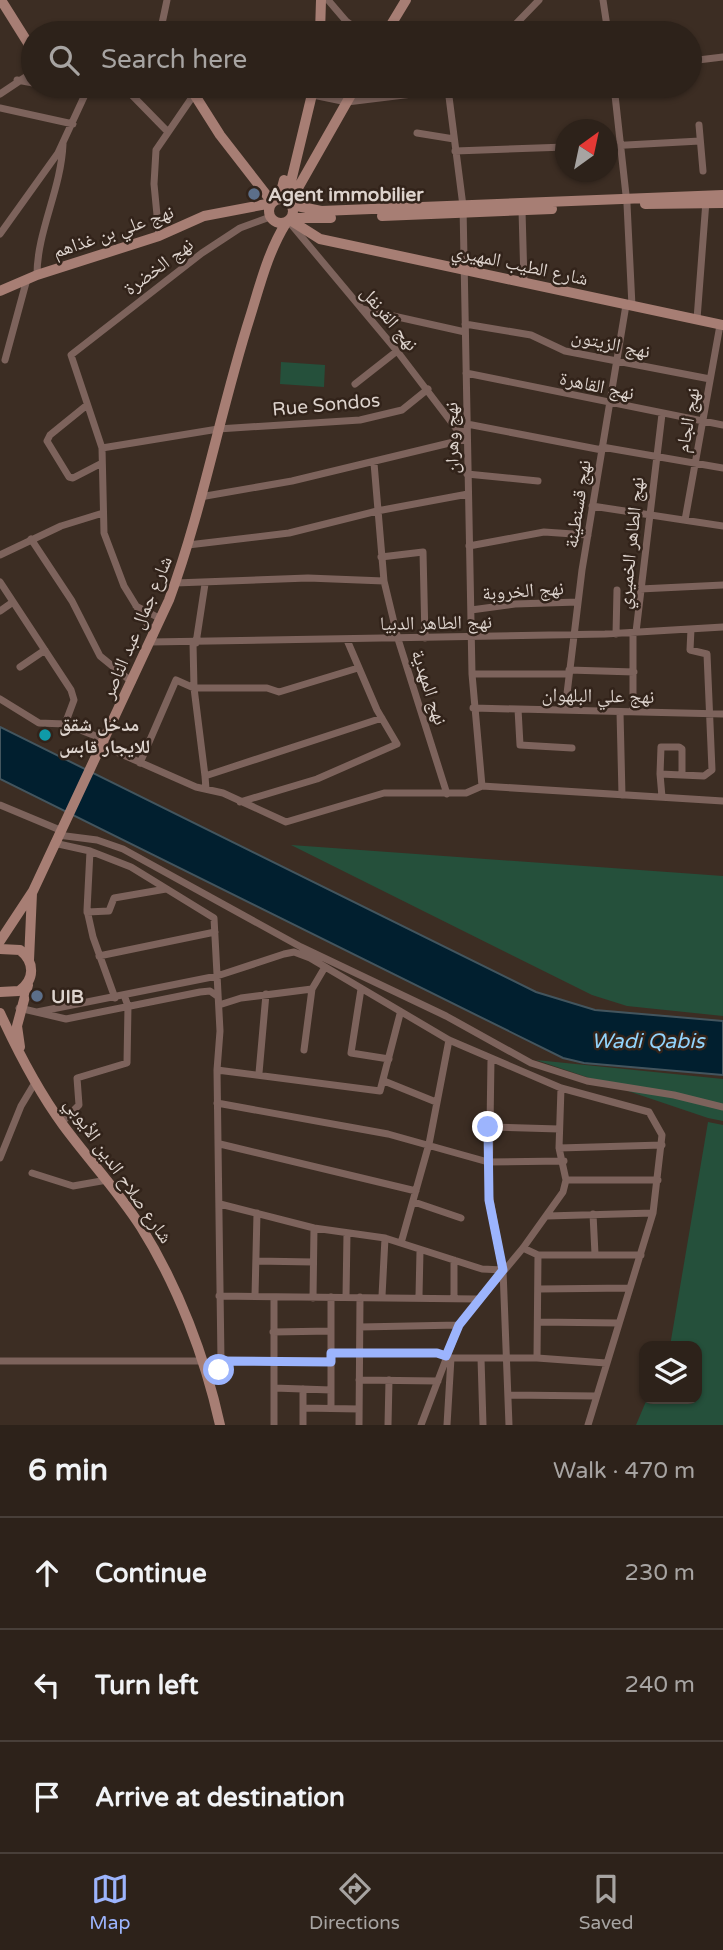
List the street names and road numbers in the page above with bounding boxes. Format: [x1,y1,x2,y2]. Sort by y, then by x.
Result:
street label: نهج علي بن غذاهم [50,201,178,267]
street label: نهج الخضرة [119,233,198,301]
street label: شارع الطيب المهيري [449,240,590,294]
street label: نهج القرنفل [355,282,423,356]
street label: نهج الزيتون [569,325,652,364]
street label: نهج القاهرة [557,367,636,406]
street label: نهج الجام [671,386,706,455]
street label: Rue Sondos [271,389,381,421]
street label: نهج وهران [440,402,465,474]
street label: نهج قسنطينة [560,458,597,550]
street label: نهج الطاهر الخميري [613,476,653,611]
street label: شارع جمال عبد الناصر [97,553,177,703]
street label: نهج الخروبة [482,577,565,606]
street label: نهج الطاهر الدبيا [380,611,492,636]
street label: نهج المهدية [406,647,452,728]
street label: نهج علي البلهوان [541,684,655,712]
street label: شارع صلاح الدين الأيوبي [56,1093,177,1250]

